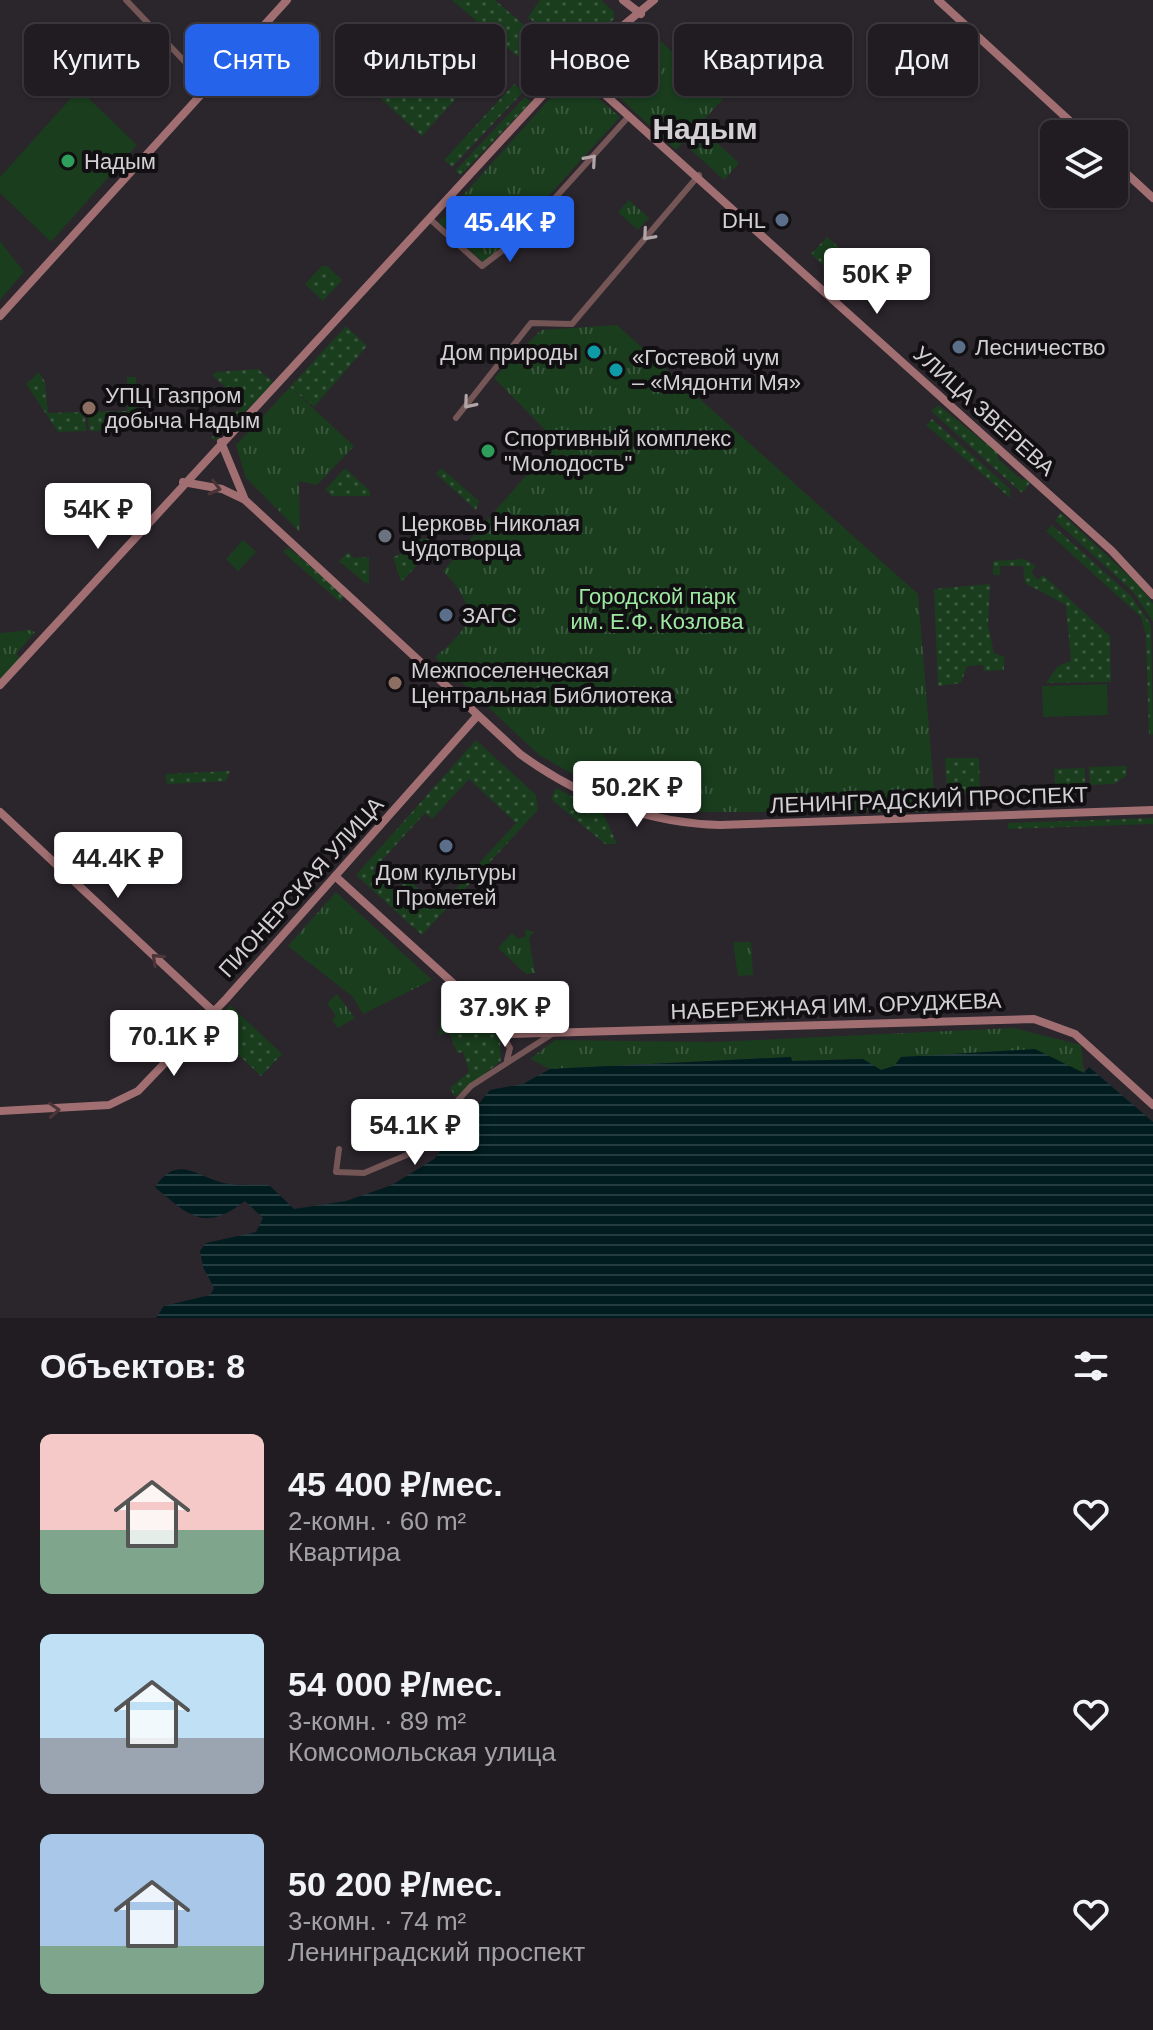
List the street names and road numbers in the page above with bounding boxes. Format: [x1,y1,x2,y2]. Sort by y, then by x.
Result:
street label: УЛИЦА ЗВЕРЕВА [908,341,1060,481]
street label: ЛЕНИНГРАДСКИЙ ПРОСПЕКТ [770,782,1088,818]
street label: ПИОНЕРСКАЯ УЛИЦА [214,792,389,982]
street label: НАБЕРЕЖНАЯ ИМ. ОРУДЖЕВА [670,988,1002,1024]

